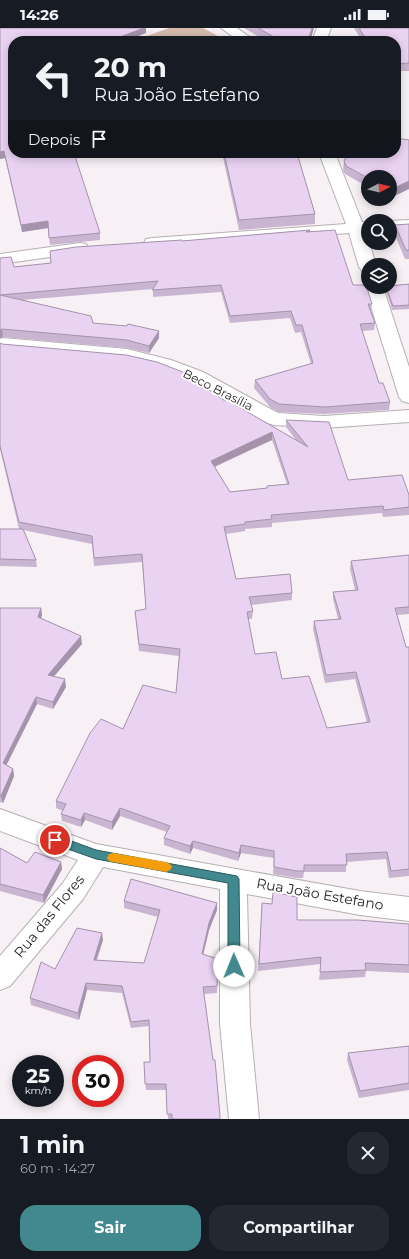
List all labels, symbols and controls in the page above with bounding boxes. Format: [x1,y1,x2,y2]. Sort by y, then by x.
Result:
text: 14:26 [20,5,59,24]
text: 20 m [94,50,167,84]
icon: left [28,52,80,104]
text: Rua João Estefano [94,84,260,106]
icon: arrive [88,128,110,150]
text: Depois [28,130,80,149]
north arrow [361,170,397,206]
map controls [361,170,397,294]
button: search [361,214,397,250]
button: layers [361,258,397,294]
street label: Beco Brasília [181,365,256,414]
pin [38,823,72,857]
icon: arrive [44,829,66,851]
street label: Rua das Flores [10,871,88,961]
street label: Rua João Estefano [255,874,385,914]
position arrow [213,945,255,987]
speed limit sign: 30 [72,1055,124,1107]
text: 25 [26,1064,50,1088]
text: km/h [25,1084,51,1097]
text: 1 min [20,1130,85,1159]
button: close [347,1132,389,1174]
text: 60 m · 14:27 [20,1160,95,1176]
button: Sair [20,1205,201,1251]
button: Compartilhar [209,1205,389,1251]

